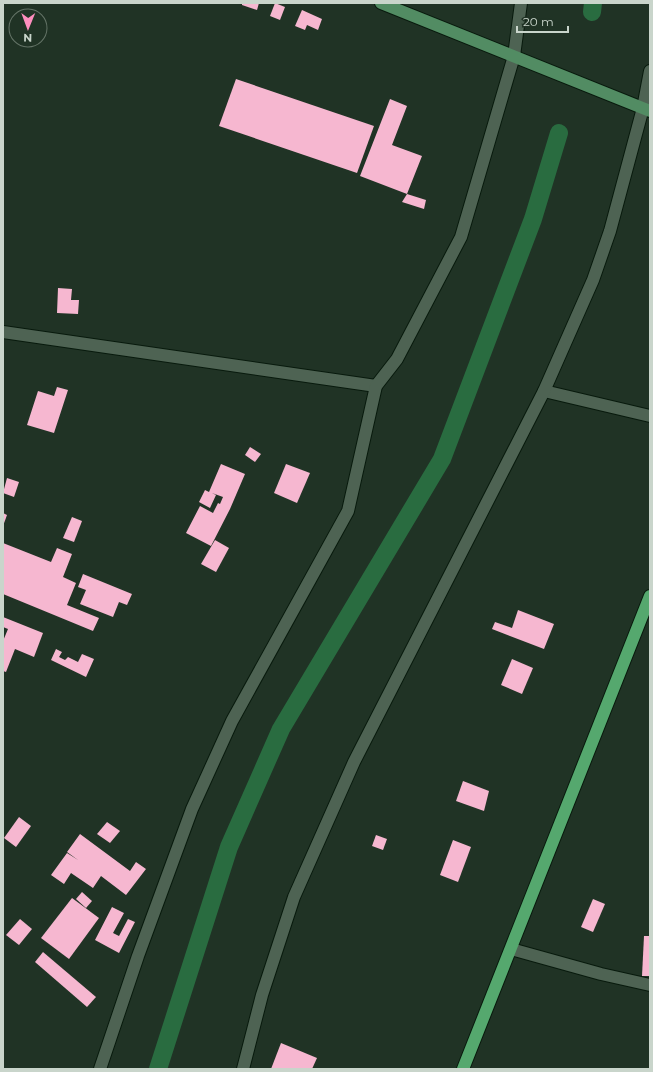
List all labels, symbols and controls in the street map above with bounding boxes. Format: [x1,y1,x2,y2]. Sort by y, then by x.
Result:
north arrow [8,8,48,48]
scale bar [517,8,568,34]
text: 20 m [523,14,554,29]
text: N [23,31,32,45]

